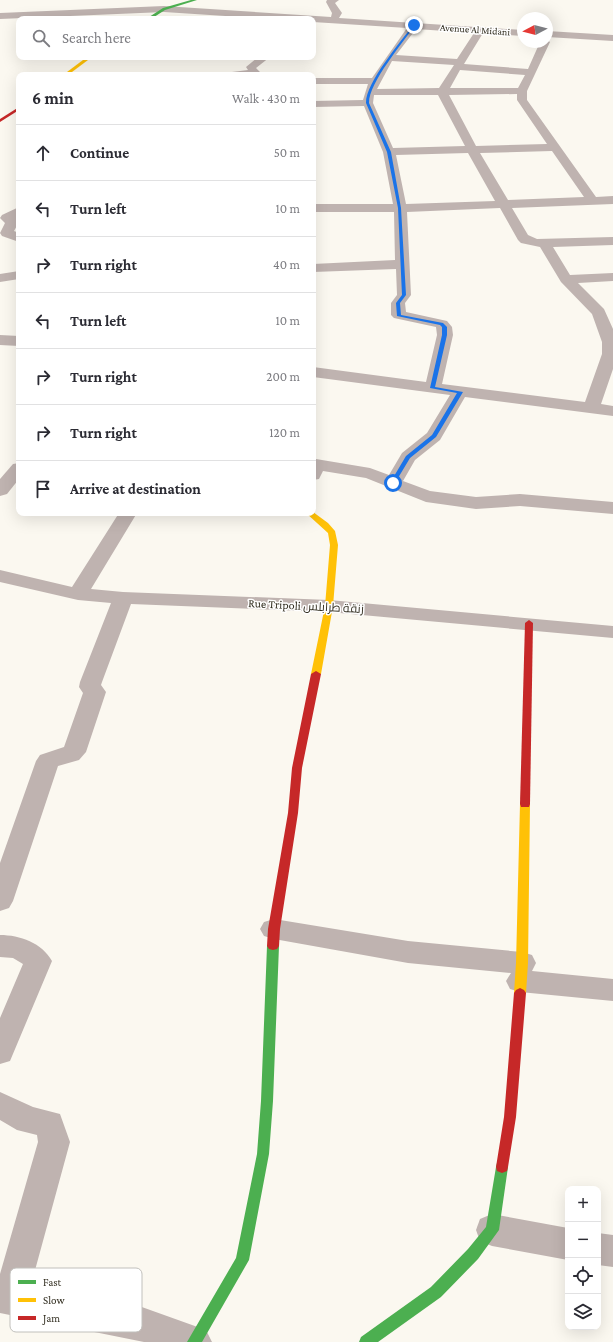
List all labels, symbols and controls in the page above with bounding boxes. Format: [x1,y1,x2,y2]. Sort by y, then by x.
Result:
north arrow [517,12,553,48]
search box [16,16,316,60]
route end [405,16,423,34]
street label: Avenue Al Midani [440,22,511,37]
icon: search [30,27,52,49]
text: Search here [62,30,131,46]
text: 6 min [32,89,74,108]
text: Walk · 430 m [232,91,300,106]
icon: ahead [32,142,54,164]
text: Continue [70,145,129,161]
text: 50 m [274,145,300,160]
icon: left [32,198,54,220]
text: Turn left [70,201,126,217]
text: 10 m [275,201,300,216]
icon: right [32,254,54,276]
text: Turn right [70,257,137,273]
text: 40 m [273,257,300,272]
icon: left [32,310,54,332]
text: Turn left [70,313,126,329]
text: 10 m [275,313,300,328]
icon: right [32,366,54,388]
text: Turn right [70,369,137,385]
text: 200 m [266,369,300,384]
icon: right [32,422,54,444]
text: Turn right [70,425,137,441]
text: 120 m [269,425,300,440]
route start [384,474,402,492]
icon: arrive [32,478,54,500]
text: Arrive at destination [70,481,201,497]
street label: Rue Tripoli زنقة طرابلس [248,596,364,616]
map controls [565,1186,601,1330]
button: + [565,1186,601,1222]
button: − [565,1222,601,1258]
button: locate [565,1258,601,1294]
legend [10,1268,142,1332]
text: Fast [43,1276,62,1288]
text: Slow [43,1294,65,1306]
button: layers [565,1294,601,1330]
text: Jam [42,1312,60,1325]

